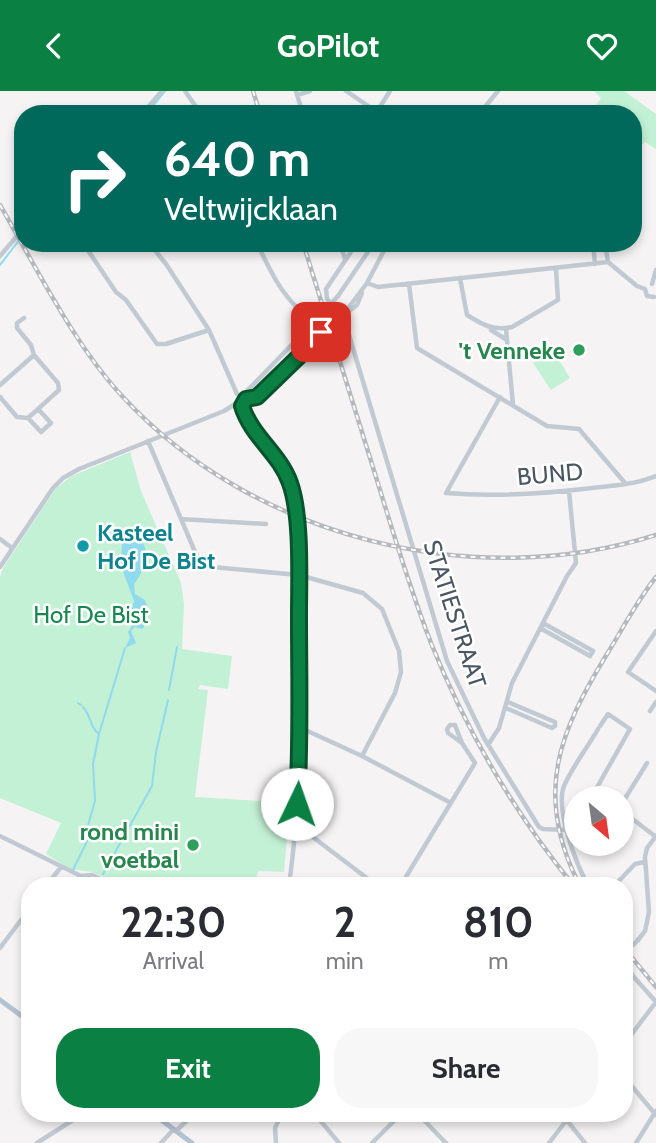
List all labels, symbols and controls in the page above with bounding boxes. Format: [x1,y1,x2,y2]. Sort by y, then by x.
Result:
text: GoPilot [277,26,379,65]
icon: back [35,27,73,65]
icon: heart [583,27,621,65]
text: 640 m [164,129,310,188]
icon: right [49,133,140,224]
text: Veltwijcklaan [164,189,338,228]
pin [291,302,351,362]
icon: arrive [302,313,340,351]
place label: 't Venneke [459,336,565,365]
marker: 't Venneke [571,342,587,358]
street label: BUND [516,457,584,491]
place label: Kasteel Hof De Bist [97,518,215,575]
street label: STATIESTRAAT [417,536,493,692]
marker: Kasteel Hof De Bist [75,538,91,554]
park label: Hof De Bist [33,600,149,629]
position arrow [260,767,334,841]
north arrow [564,786,634,856]
map controls [564,786,634,856]
place label: rond mini voetbal [80,817,179,874]
marker: rond mini voetbal [185,837,201,853]
text: 22:30 [120,896,226,948]
text: 2 [334,896,356,948]
text: 810 [463,896,534,948]
text: Arrival [143,947,204,975]
text: min [326,947,364,975]
text: m [488,947,508,975]
button: Exit [56,1028,320,1108]
button: Share [334,1028,598,1108]

